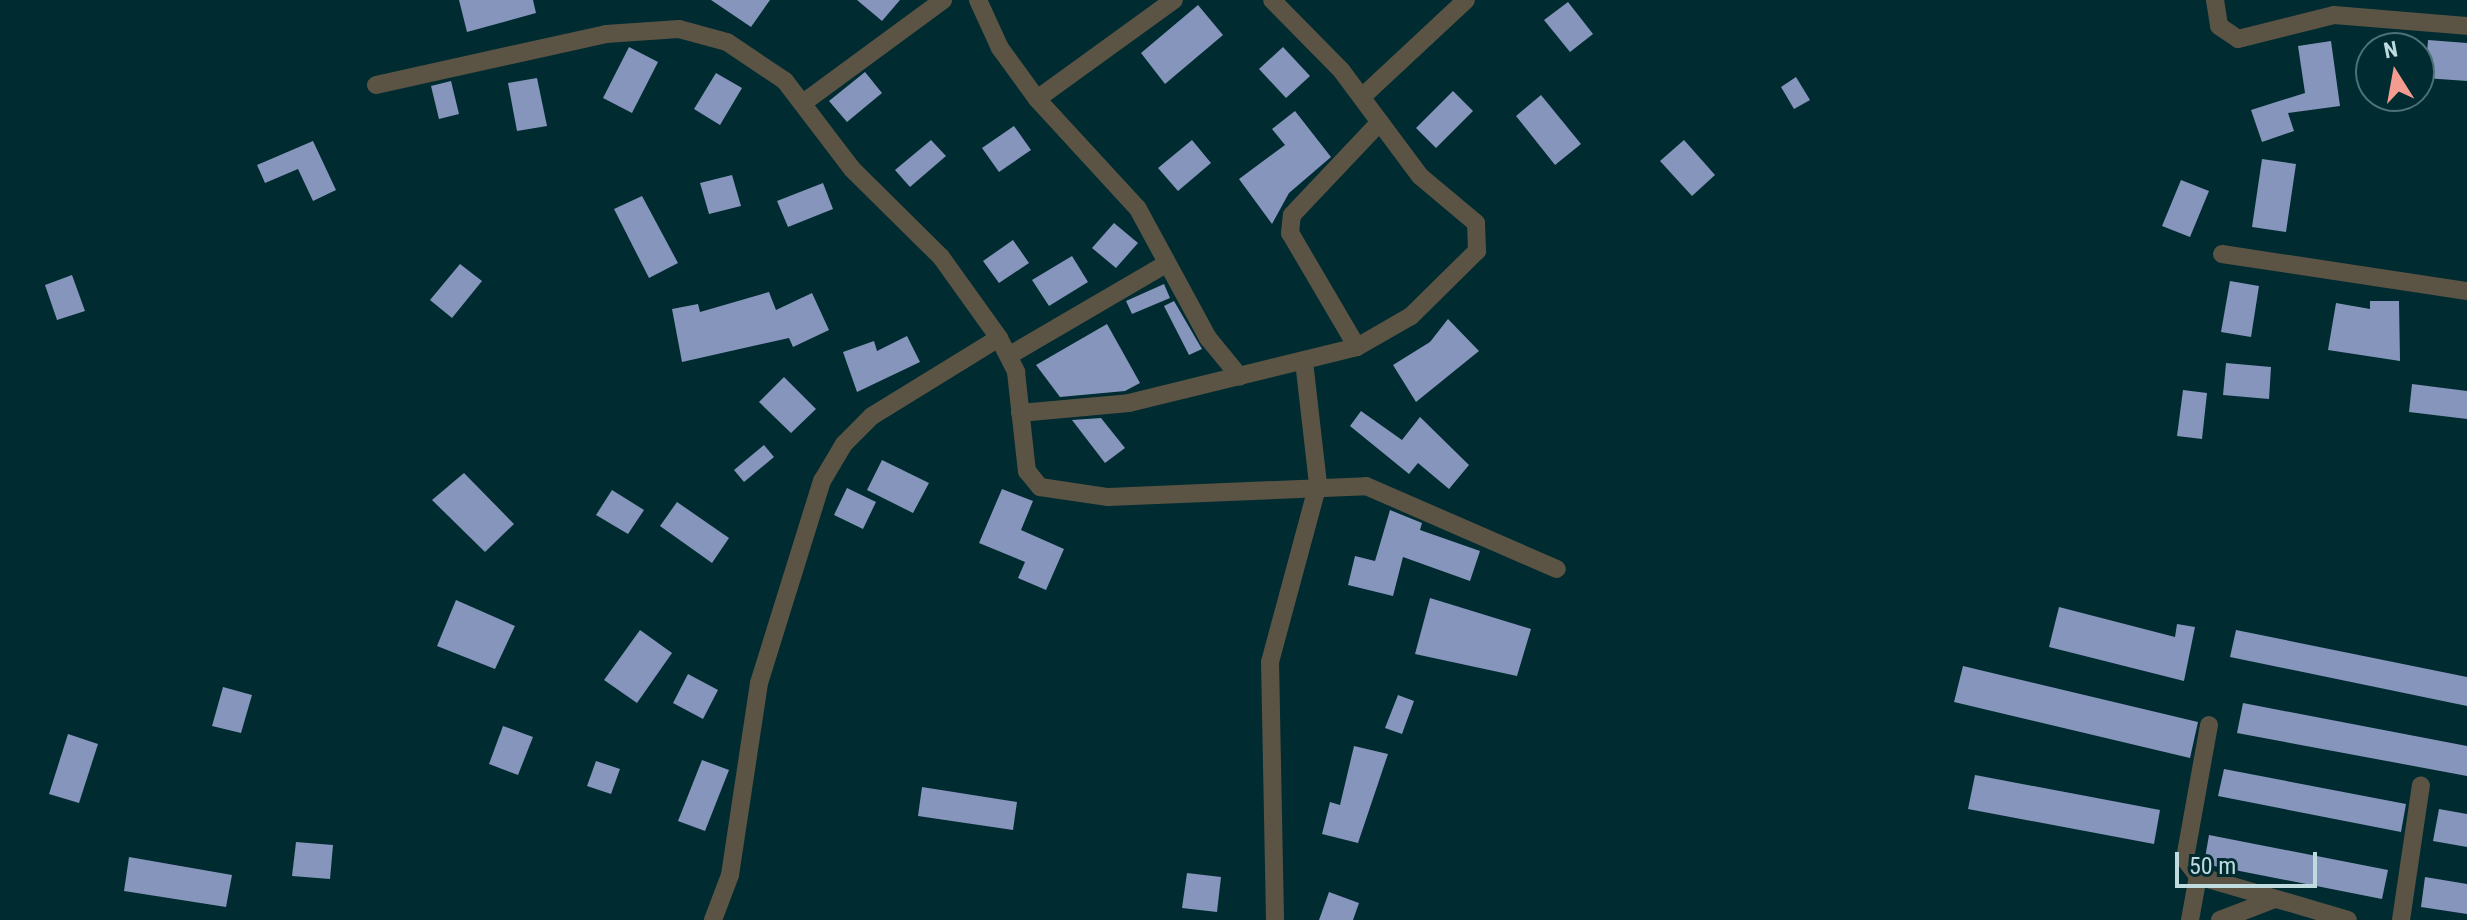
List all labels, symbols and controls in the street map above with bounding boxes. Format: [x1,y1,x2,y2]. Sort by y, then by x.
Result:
north arrow [2355,32,2435,112]
text: N [2382,36,2400,63]
scale bar [2179,836,2321,886]
text: 50 m [2189,852,2236,880]

